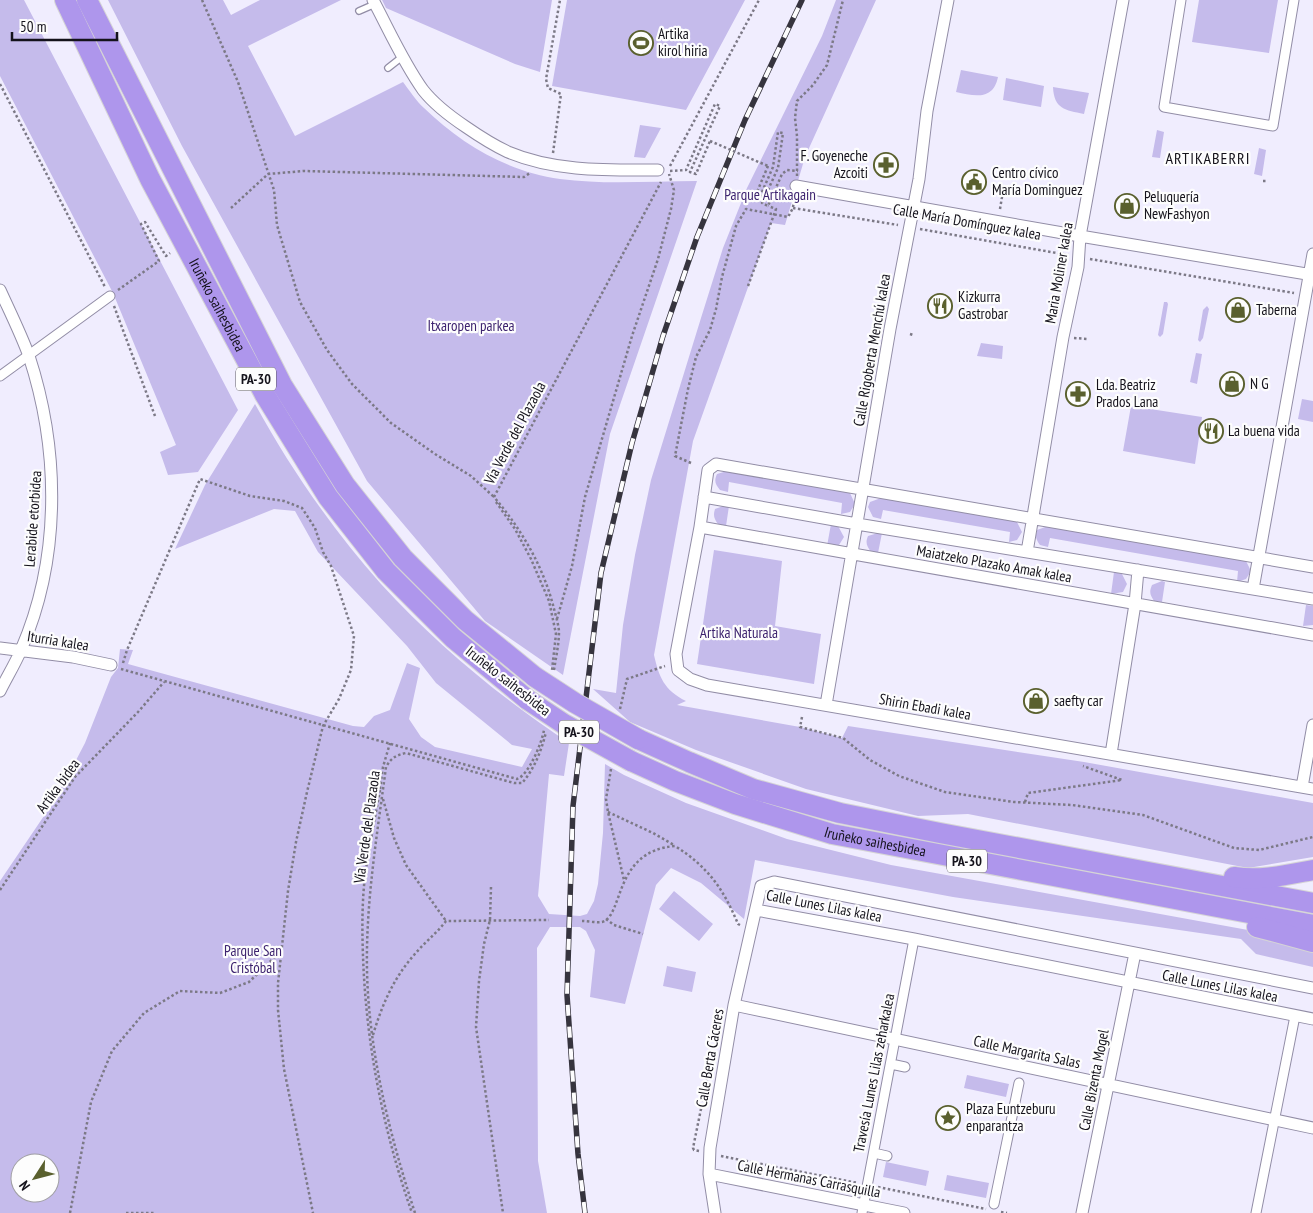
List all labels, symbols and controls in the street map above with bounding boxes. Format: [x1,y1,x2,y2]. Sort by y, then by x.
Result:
scale bar [12,10,118,42]
text: 50 m [20,17,46,36]
place label: Artika kirol hiria [658,24,708,60]
sports icon: Artika kirol hiria [628,30,654,56]
place label: F. Goyeneche Azcoiti [801,146,868,182]
district label: ARTIKABERRI [1166,148,1250,168]
pharmacy icon: F. Goyeneche Azcoiti [873,152,899,178]
place label: Centro cívico María Dominguez [992,163,1083,199]
public building icon: Centro cívico María Dominguez [961,169,987,195]
park label: Parque Artikagain [724,185,816,204]
place label: Peluquería NewFashyon [1144,187,1210,223]
shop icon: Peluquería NewFashyon [1114,193,1140,219]
street label: Calle María Domínguez kalea [892,199,1043,244]
street label: Maria Moliner kalea [1040,221,1077,325]
street label: Iruñeko saihesbidea [185,255,250,355]
street label: Calle Rigoberta Menchú kalea [849,272,894,428]
place label: Kizkurra Gastrobar [958,287,1009,323]
restaurant icon: Kizkurra Gastrobar [927,293,953,319]
shop icon: Taberna [1225,297,1251,323]
place label: Taberna [1256,300,1297,319]
park label: Itxaropen parkea [427,316,515,335]
road number: PA-30 [236,368,276,390]
shop icon: N G [1219,371,1245,397]
place label: N G [1250,374,1269,393]
place label: Lda. Beatriz Prados Lana [1096,375,1158,411]
street label: Vía Verde del Plazaola [479,378,550,488]
pharmacy icon: Lda. Beatriz Prados Lana [1065,381,1091,407]
restaurant icon: La buena vida [1198,418,1224,444]
place label: La buena vida [1228,421,1300,440]
street label: Lerabide etorbidea [20,470,45,568]
street label: Maiatzeko Plazako Amak kalea [915,540,1073,587]
park label: Artika Naturala [700,623,778,642]
street label: Iturria kalea [26,626,90,655]
street label: Iruñeko saihesbidea [462,641,555,720]
shop icon: saefty car [1023,688,1049,714]
street label: Shirin Ebadi kalea [878,689,972,724]
place label: saefty car [1054,691,1104,710]
road number: PA-30 [559,720,599,744]
street label: Artika bidea [32,755,84,817]
street label: Vía Verde del Plazaola [349,769,384,886]
street label: Iruñeko saihesbidea [822,822,928,861]
road number: PA-30 [947,849,987,872]
street label: Calle Lunes Lilas kalea [765,885,884,926]
park label: Parque San Cristóbal [224,941,282,977]
street label: Calle Lunes Lilas kalea [1161,965,1280,1006]
street label: Travesía Lunes Lilas zeharkalea [849,992,898,1154]
street label: Calle Berta Cáceres [692,1007,728,1109]
street label: Calle Bizenta Mogel [1074,1027,1113,1132]
street label: Calle Margarita Salas [972,1031,1082,1072]
place label: Plaza Euntzeburu enparantza [966,1099,1056,1135]
place icon: Plaza Euntzeburu enparantza [935,1105,961,1131]
north arrow [10,1153,60,1203]
street label: Calle Hermanas Carrasquilla [736,1155,882,1202]
text: N [15,1177,34,1194]

